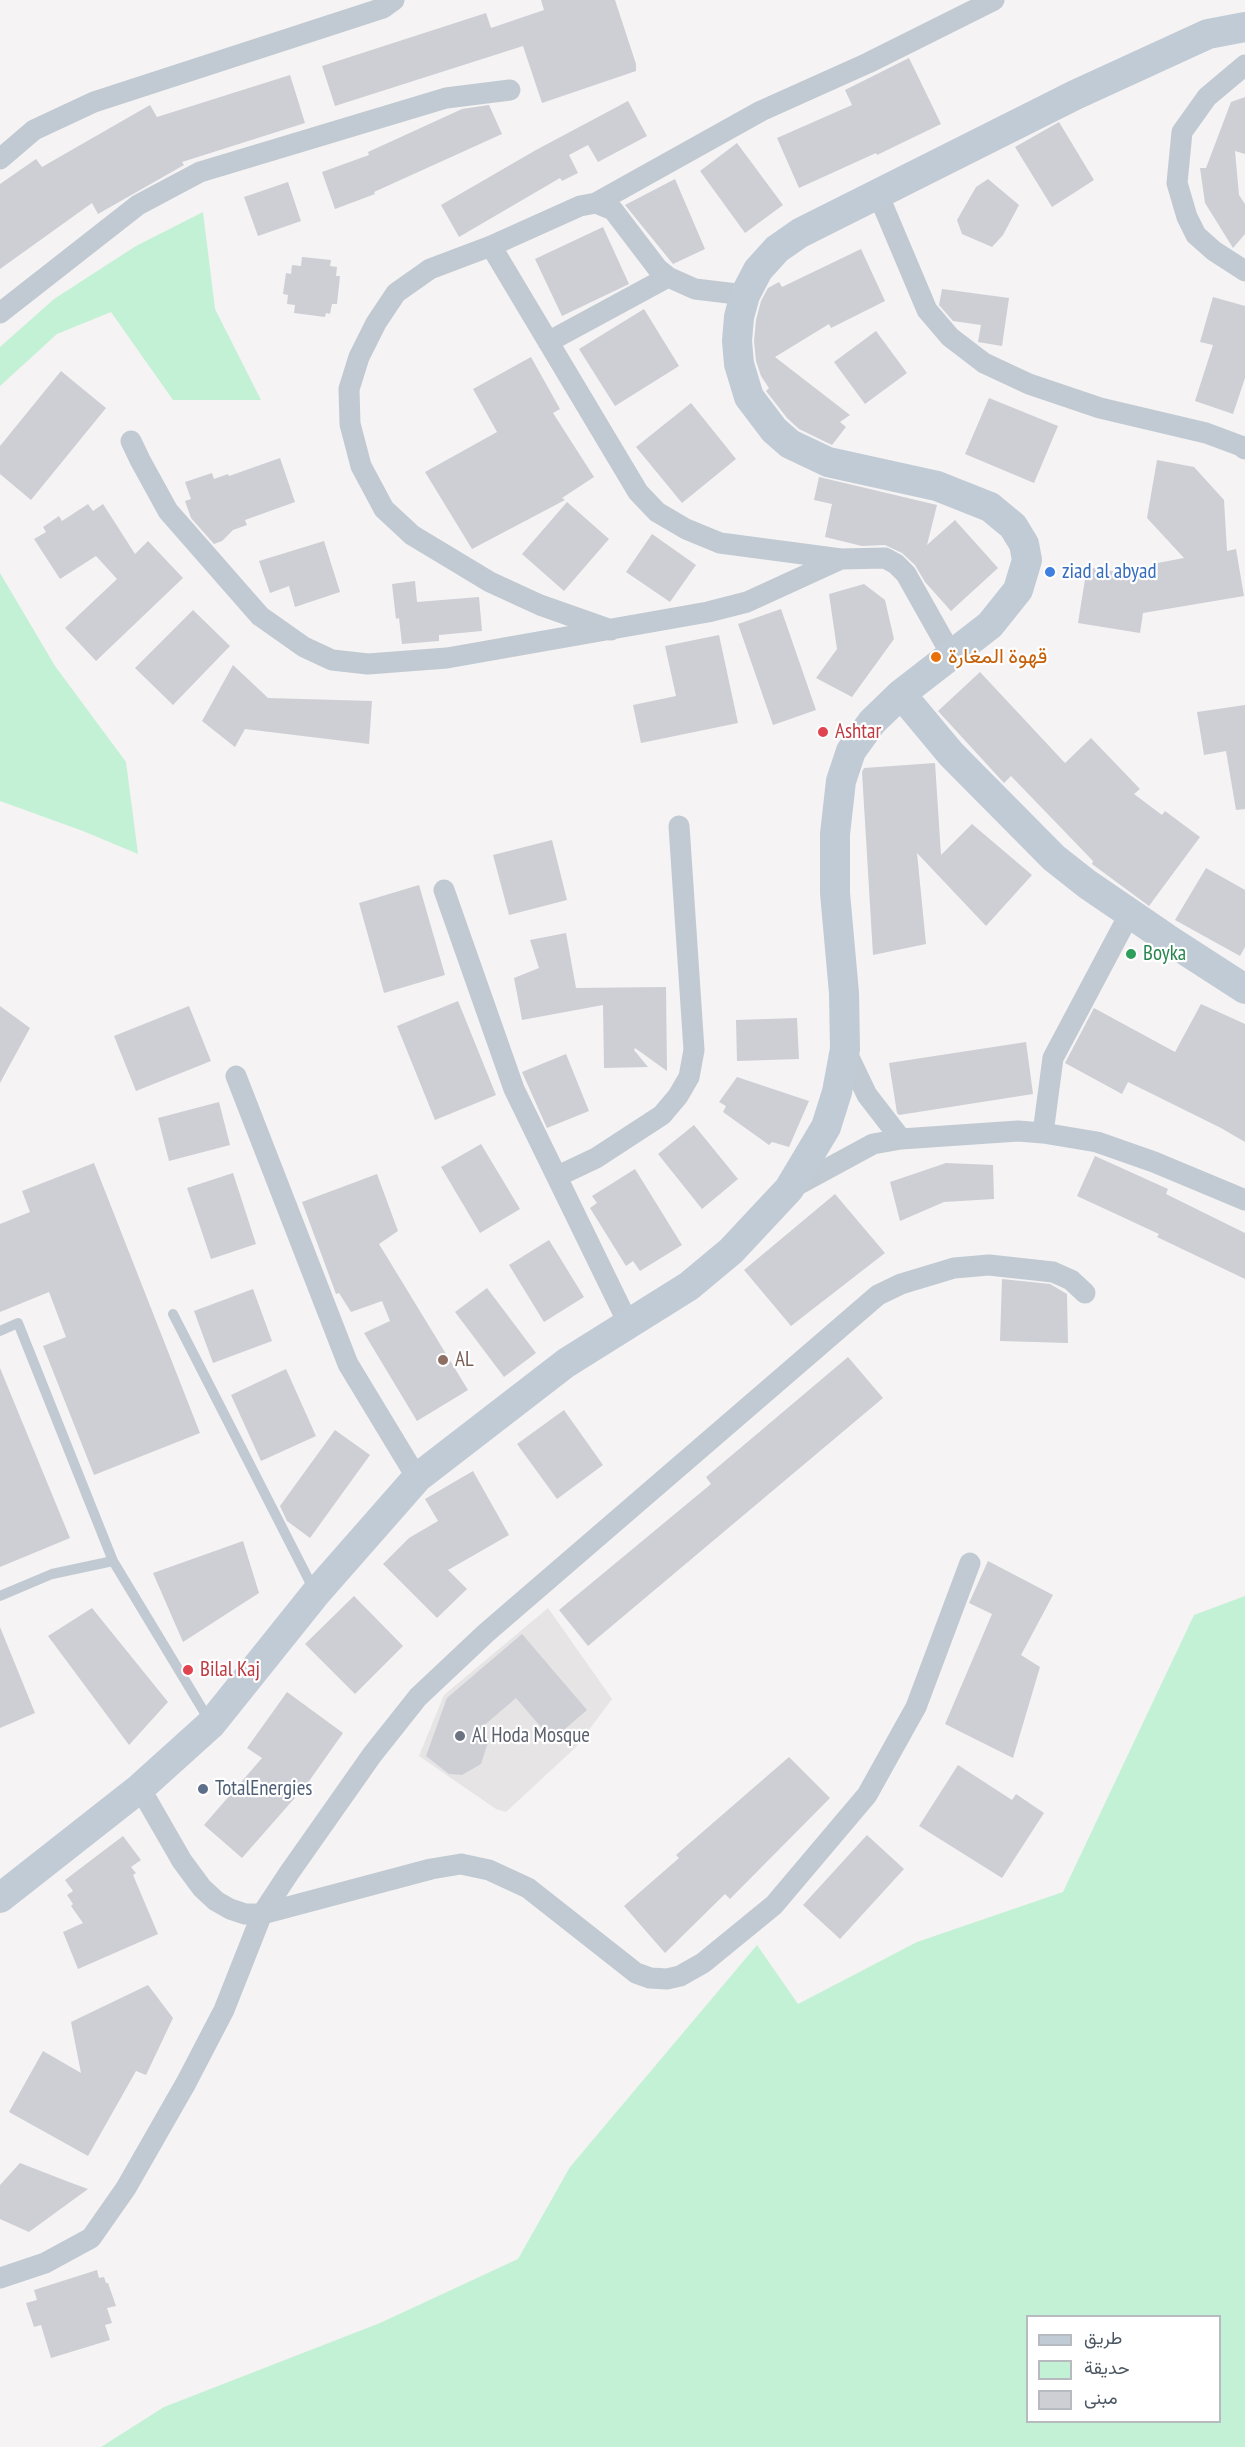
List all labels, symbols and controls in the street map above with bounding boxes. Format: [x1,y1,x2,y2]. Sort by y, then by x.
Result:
place label: ziad al abyad [1062,559,1156,585]
marker: ziad al abyad [1043,565,1057,579]
place label: قهوة المغارة [948,644,1047,670]
marker: قهوة المغارة [929,650,943,664]
place label: Ashtar [835,719,881,745]
marker: Ashtar [816,725,830,739]
place label: Boyka [1143,941,1186,967]
marker: Boyka [1124,947,1138,961]
place label: AL [455,1347,474,1373]
marker: AL [436,1353,450,1367]
place label: Bilal Kaj [200,1657,260,1683]
marker: Bilal Kaj [181,1663,195,1677]
place label: Al Hoda Mosque [472,1723,590,1749]
marker: Al Hoda Mosque [453,1729,467,1743]
place label: TotalEnergies [215,1776,312,1802]
marker: TotalEnergies [196,1782,210,1796]
legend [1026,2315,1221,2423]
text: طريق [1084,2326,1122,2349]
text: حديقة [1084,2356,1130,2379]
text: مبنى [1084,2386,1118,2409]

